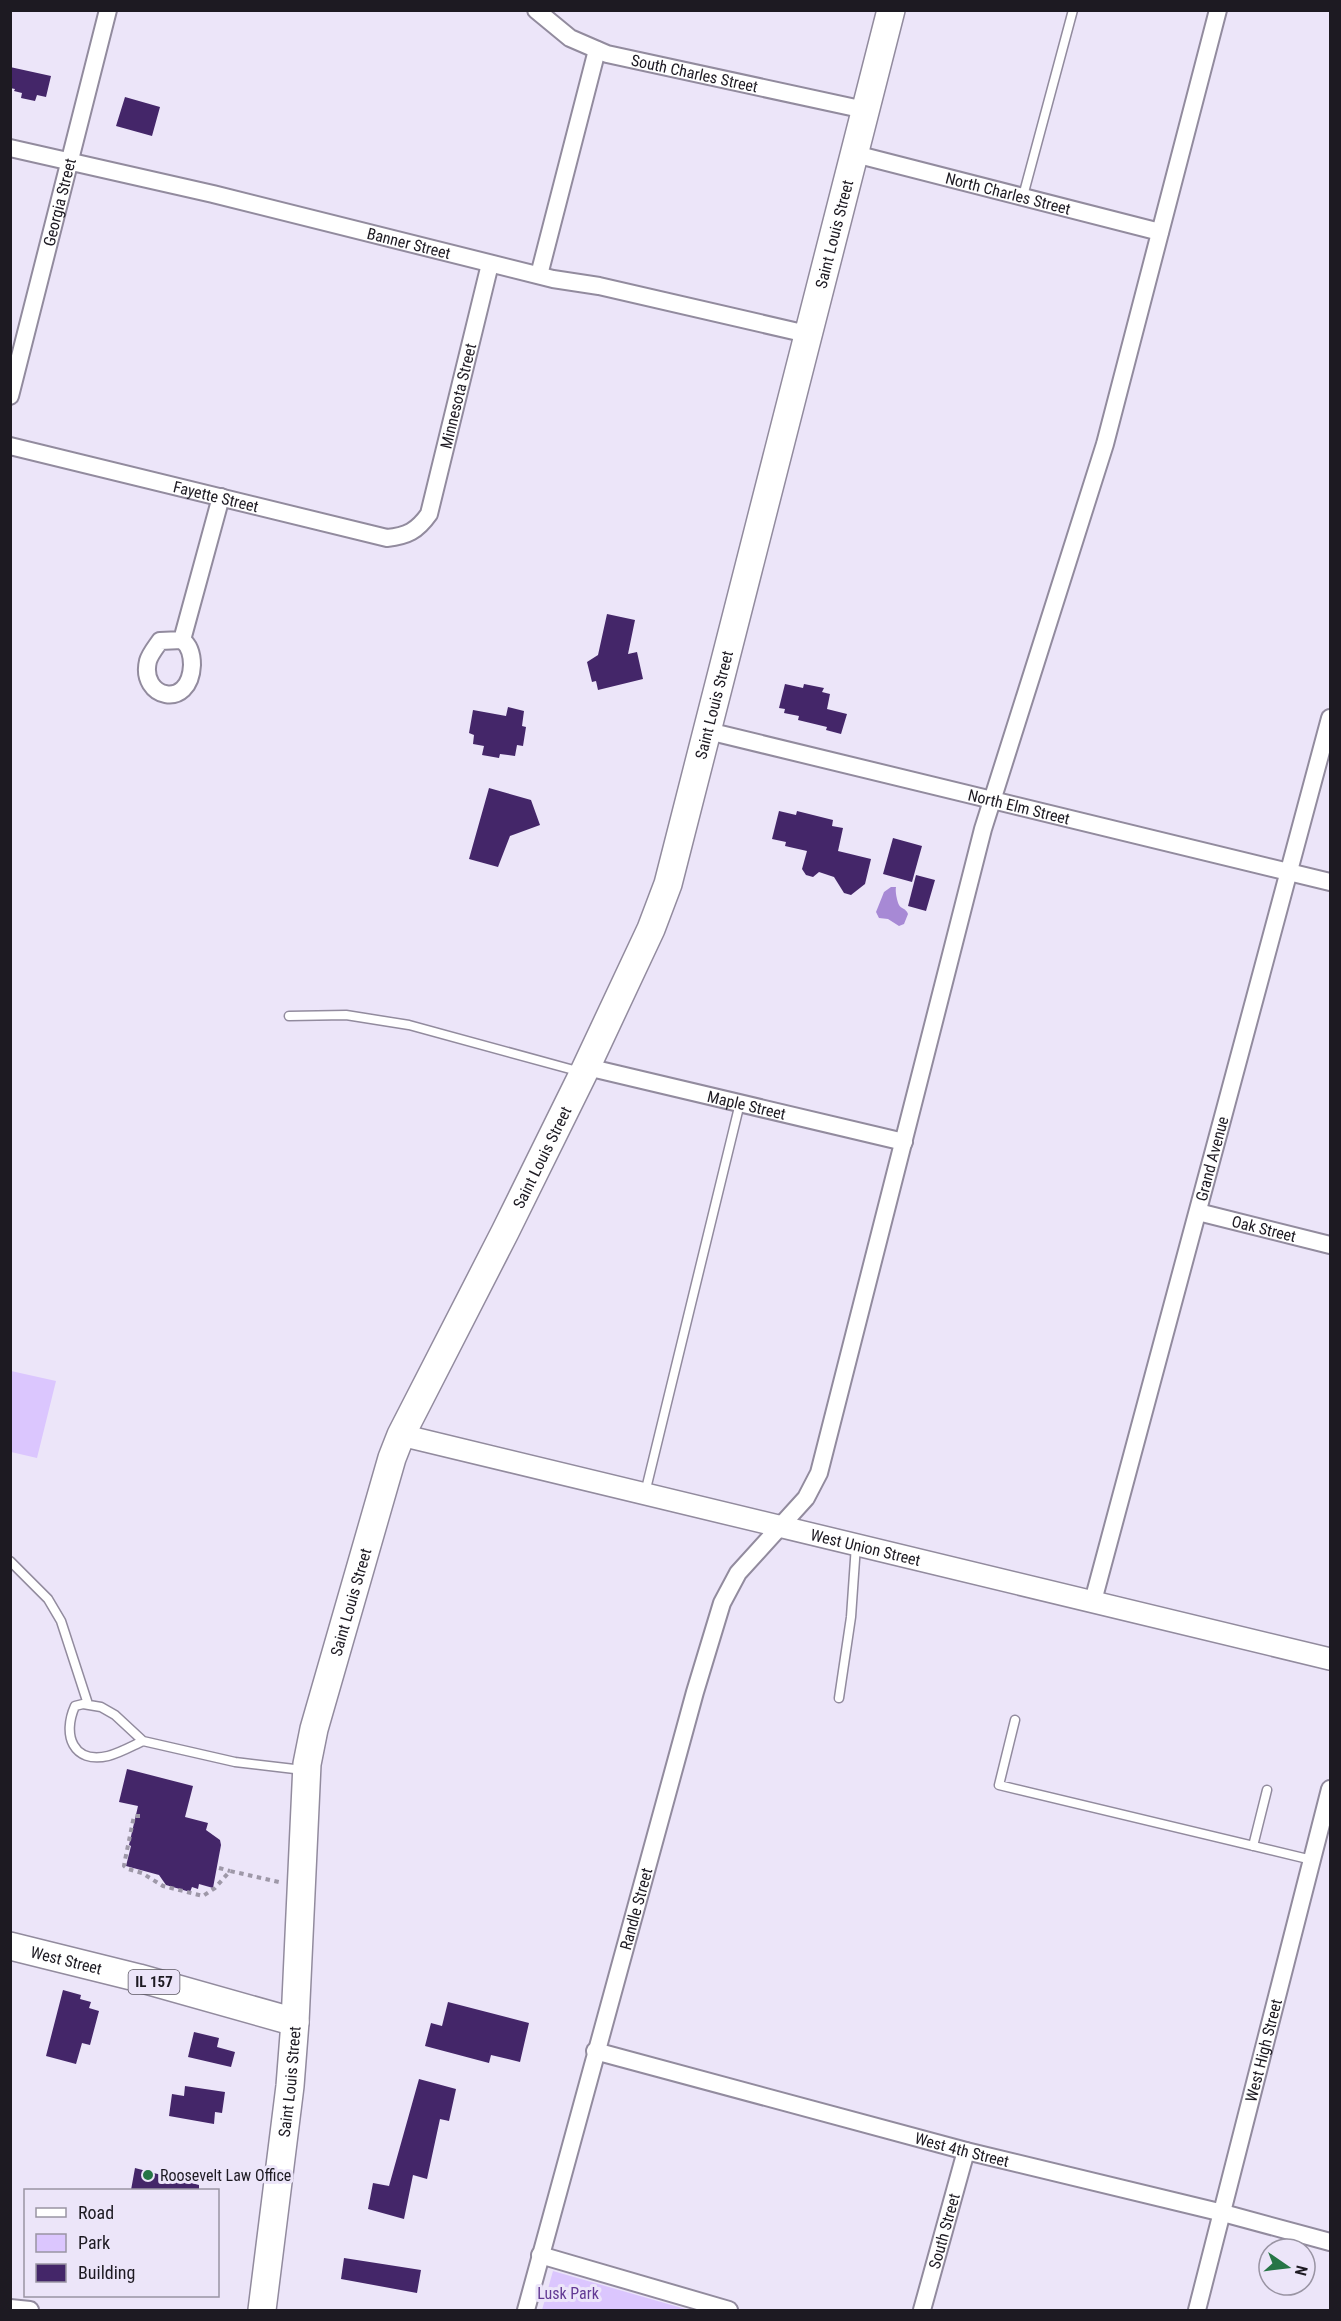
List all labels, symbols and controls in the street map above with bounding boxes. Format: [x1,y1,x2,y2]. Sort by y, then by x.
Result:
street label: South Charles Street [629,50,760,96]
street label: Georgia Street [39,156,80,248]
street label: North Charles Street [944,168,1073,218]
street label: Saint Louis Street [811,177,857,290]
street label: Banner Street [365,223,453,263]
street label: Minnesota Street [436,341,480,450]
street label: Fayette Street [171,477,261,516]
street label: Saint Louis Street [691,648,737,761]
street label: North Elm Street [966,785,1072,828]
street label: Maple Street [705,1086,788,1123]
street label: Saint Louis Street [509,1103,575,1211]
street label: Grand Avenue [1191,1114,1232,1203]
street label: Oak Street [1230,1211,1298,1246]
street label: West Union Street [809,1525,923,1570]
street label: Saint Louis Street [326,1546,375,1658]
street label: Randle Street [615,1865,656,1952]
street label: West Street [29,1942,104,1978]
road number: IL 157 [128,1970,180,1994]
street label: West High Street [1241,1997,1286,2104]
street label: Saint Louis Street [274,2025,304,2138]
street label: West 4th Street [913,2128,1011,2171]
place label: Roosevelt Law Office [160,2166,291,2185]
marker: Roosevelt Law Office [141,2168,155,2182]
legend [24,2189,219,2297]
street label: South Street [924,2191,963,2271]
text: Road [78,2202,114,2223]
text: Park [78,2232,110,2253]
north arrow [1257,2237,1317,2297]
text: Building [78,2262,135,2283]
text: N [1291,2263,1311,2278]
park label: Lusk Park [537,2284,600,2303]

